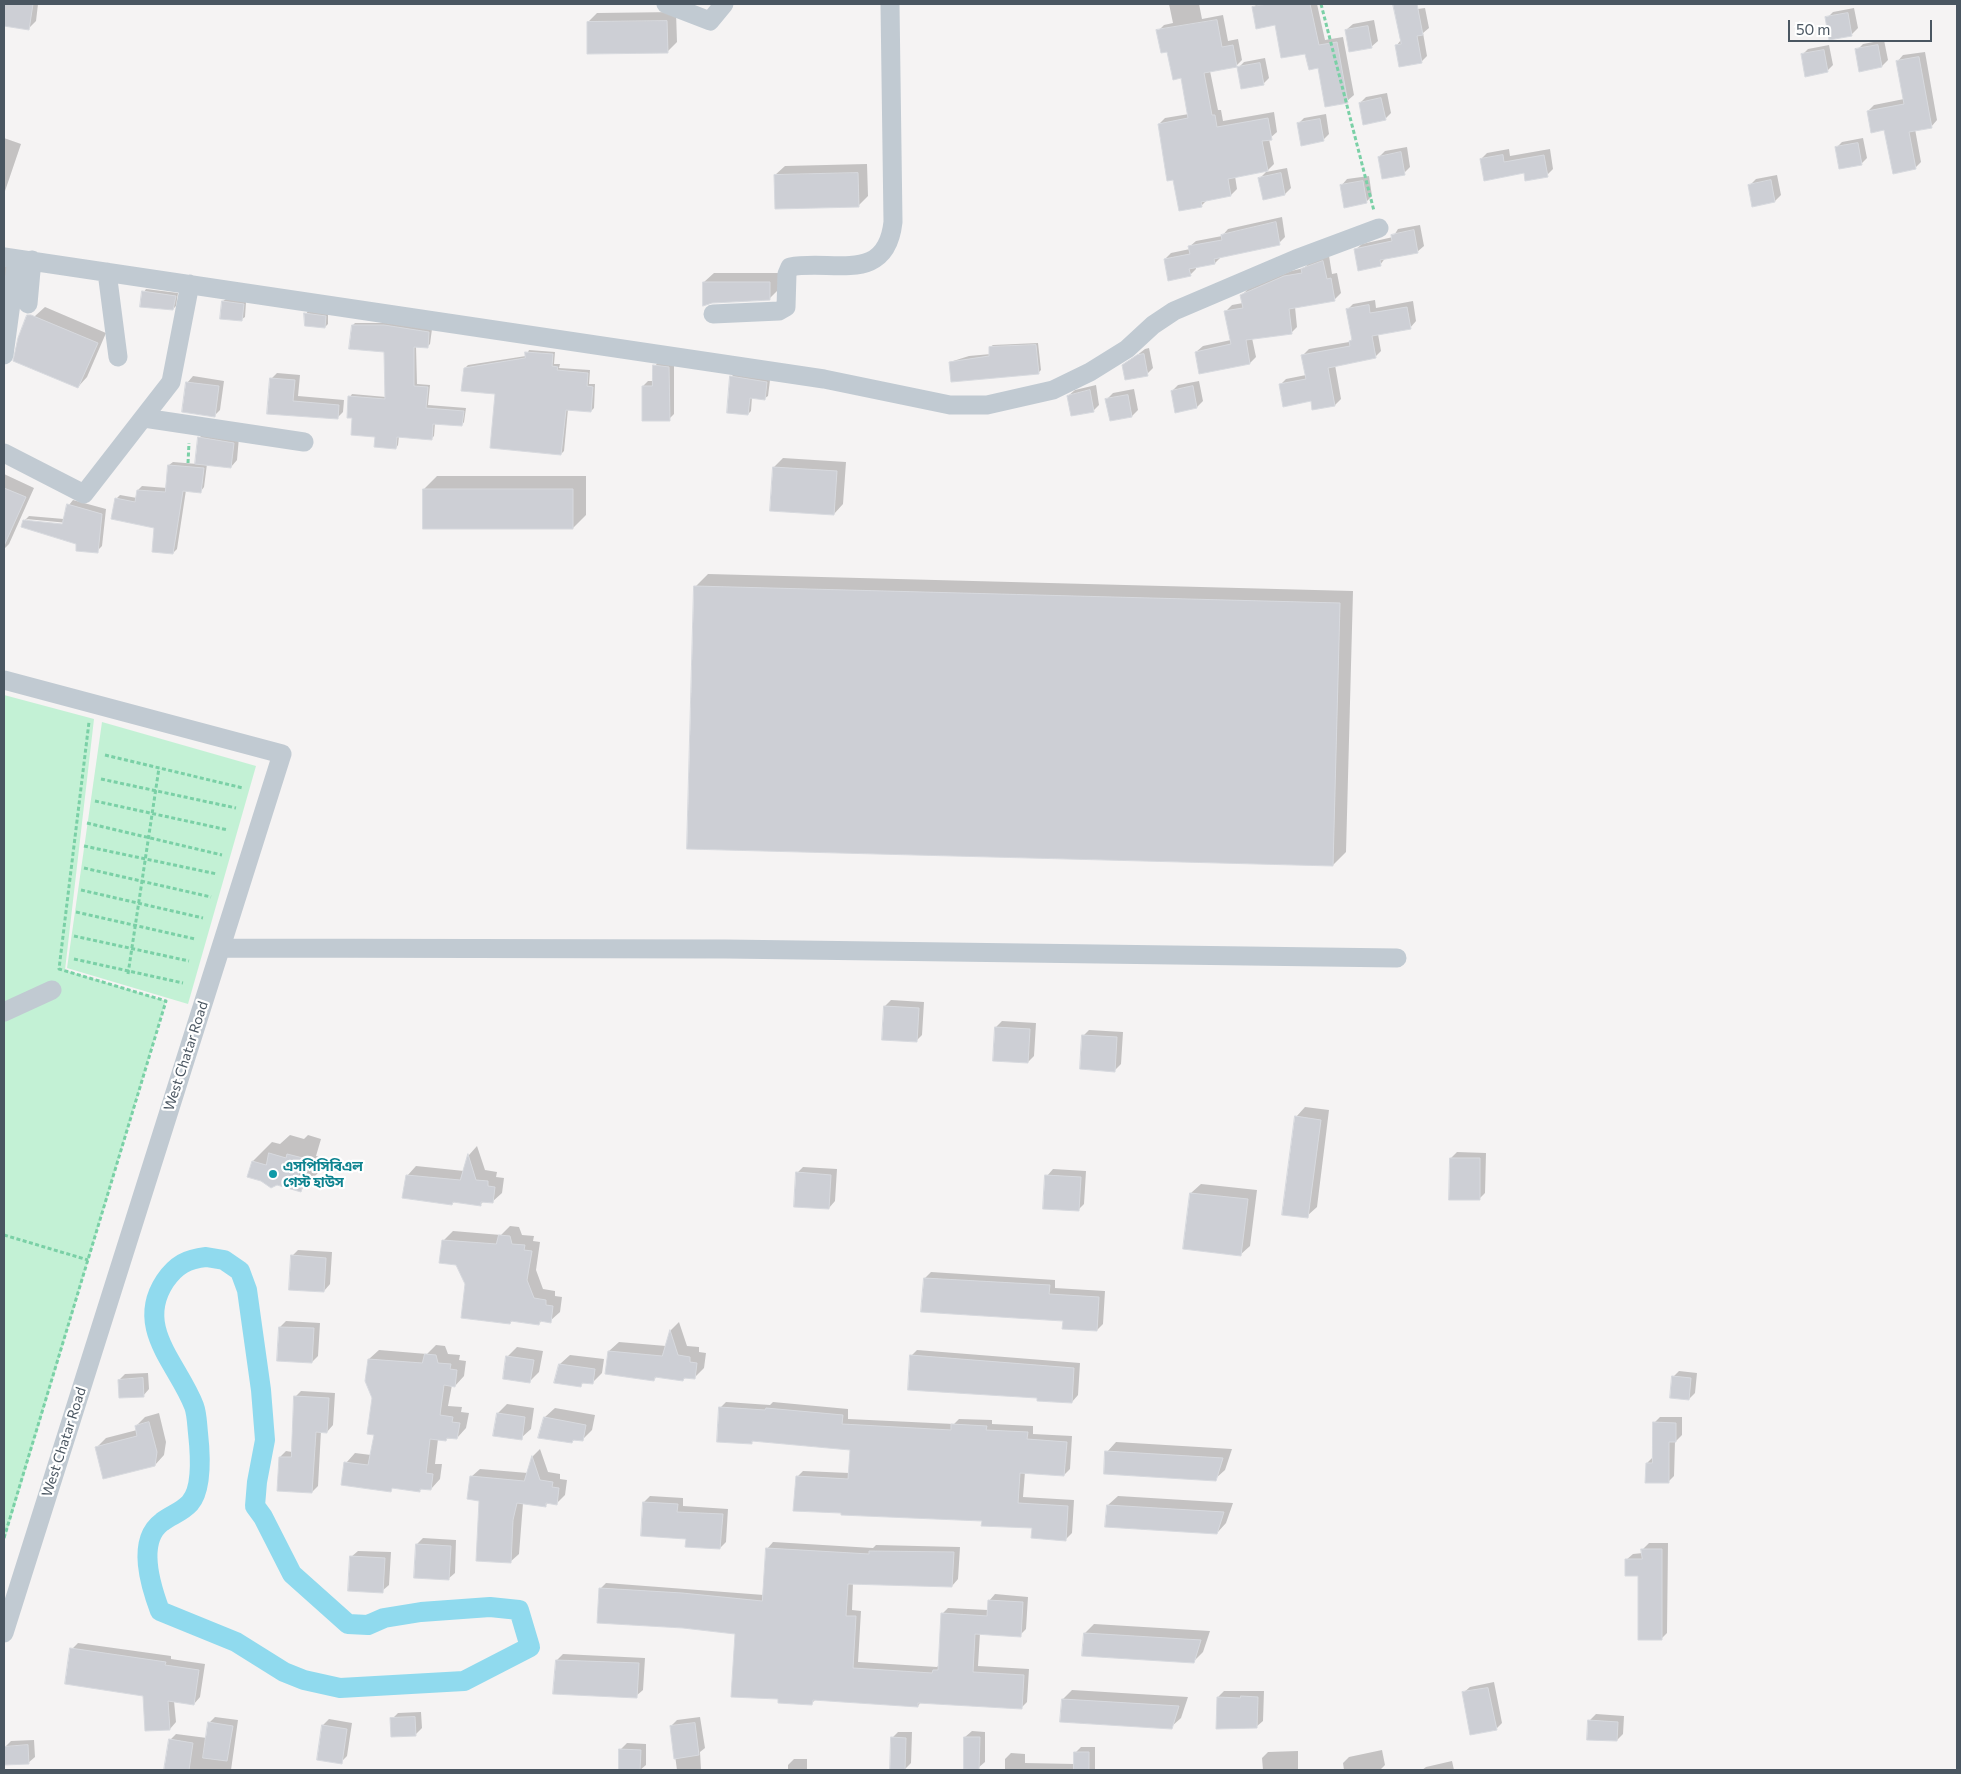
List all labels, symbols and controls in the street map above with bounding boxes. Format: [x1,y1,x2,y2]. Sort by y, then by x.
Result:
scale bar [1791,10,1935,42]
text: 50 m [1796,20,1830,38]
street label: West Chatar Road [160,999,212,1113]
place label: এসপিসিবিএল গেস্ট হাউস [283,1158,363,1190]
marker: এসপিসিবিএল গেস্ট হাউস [267,1168,279,1180]
street label: West Chatar Road [38,1385,90,1499]

